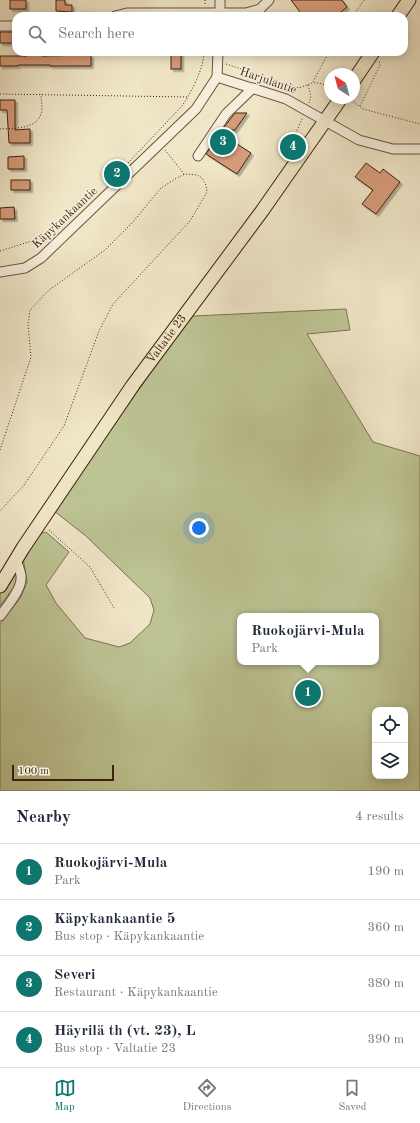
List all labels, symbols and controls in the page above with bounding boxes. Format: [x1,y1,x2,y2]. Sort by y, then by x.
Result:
search box [12,12,408,56]
icon: search [26,23,48,45]
text: Search here [58,27,135,42]
street label: Harjulantie [238,66,298,96]
north arrow [324,68,360,104]
pin: 3 [210,127,236,157]
pin: 4 [280,132,306,162]
pin: 2 [104,159,130,189]
street label: Käpykankaantie [30,185,100,251]
street label: Valtatie 23 [145,312,189,366]
your location [189,518,209,538]
popup [237,613,379,665]
text: Ruokojärvi-Mula [251,624,365,639]
text: Park [251,642,278,655]
pin: 1 [295,678,321,708]
map controls [372,707,408,779]
button: locate [372,707,408,743]
button: layers [372,743,408,779]
scale bar [12,763,114,782]
text: 100 m [18,766,49,777]
text: Nearby [16,809,71,826]
text: 4 results [355,810,404,823]
text: Ruokojärvi-Mula [54,856,167,871]
text: 1 [25,865,33,878]
text: 190 m [367,865,404,878]
text: Park [54,874,81,887]
text: Käpykankaantie 5 [54,912,175,927]
text: 2 [25,921,33,934]
text: 360 m [367,921,404,934]
text: Bus stop · Käpykankaantie [54,930,204,943]
text: Severi [54,968,96,983]
text: 3 [25,977,33,990]
text: 380 m [367,977,404,990]
text: Restaurant · Käpykankaantie [54,986,218,999]
text: Häyrilä th (vt. 23), L [54,1024,196,1039]
text: 4 [25,1033,33,1046]
text: 390 m [367,1033,404,1046]
text: Bus stop · Valtatie 23 [54,1042,176,1055]
tab: Map [54,1077,76,1115]
tab: Directions [183,1077,231,1115]
tab: Saved [338,1077,366,1115]

